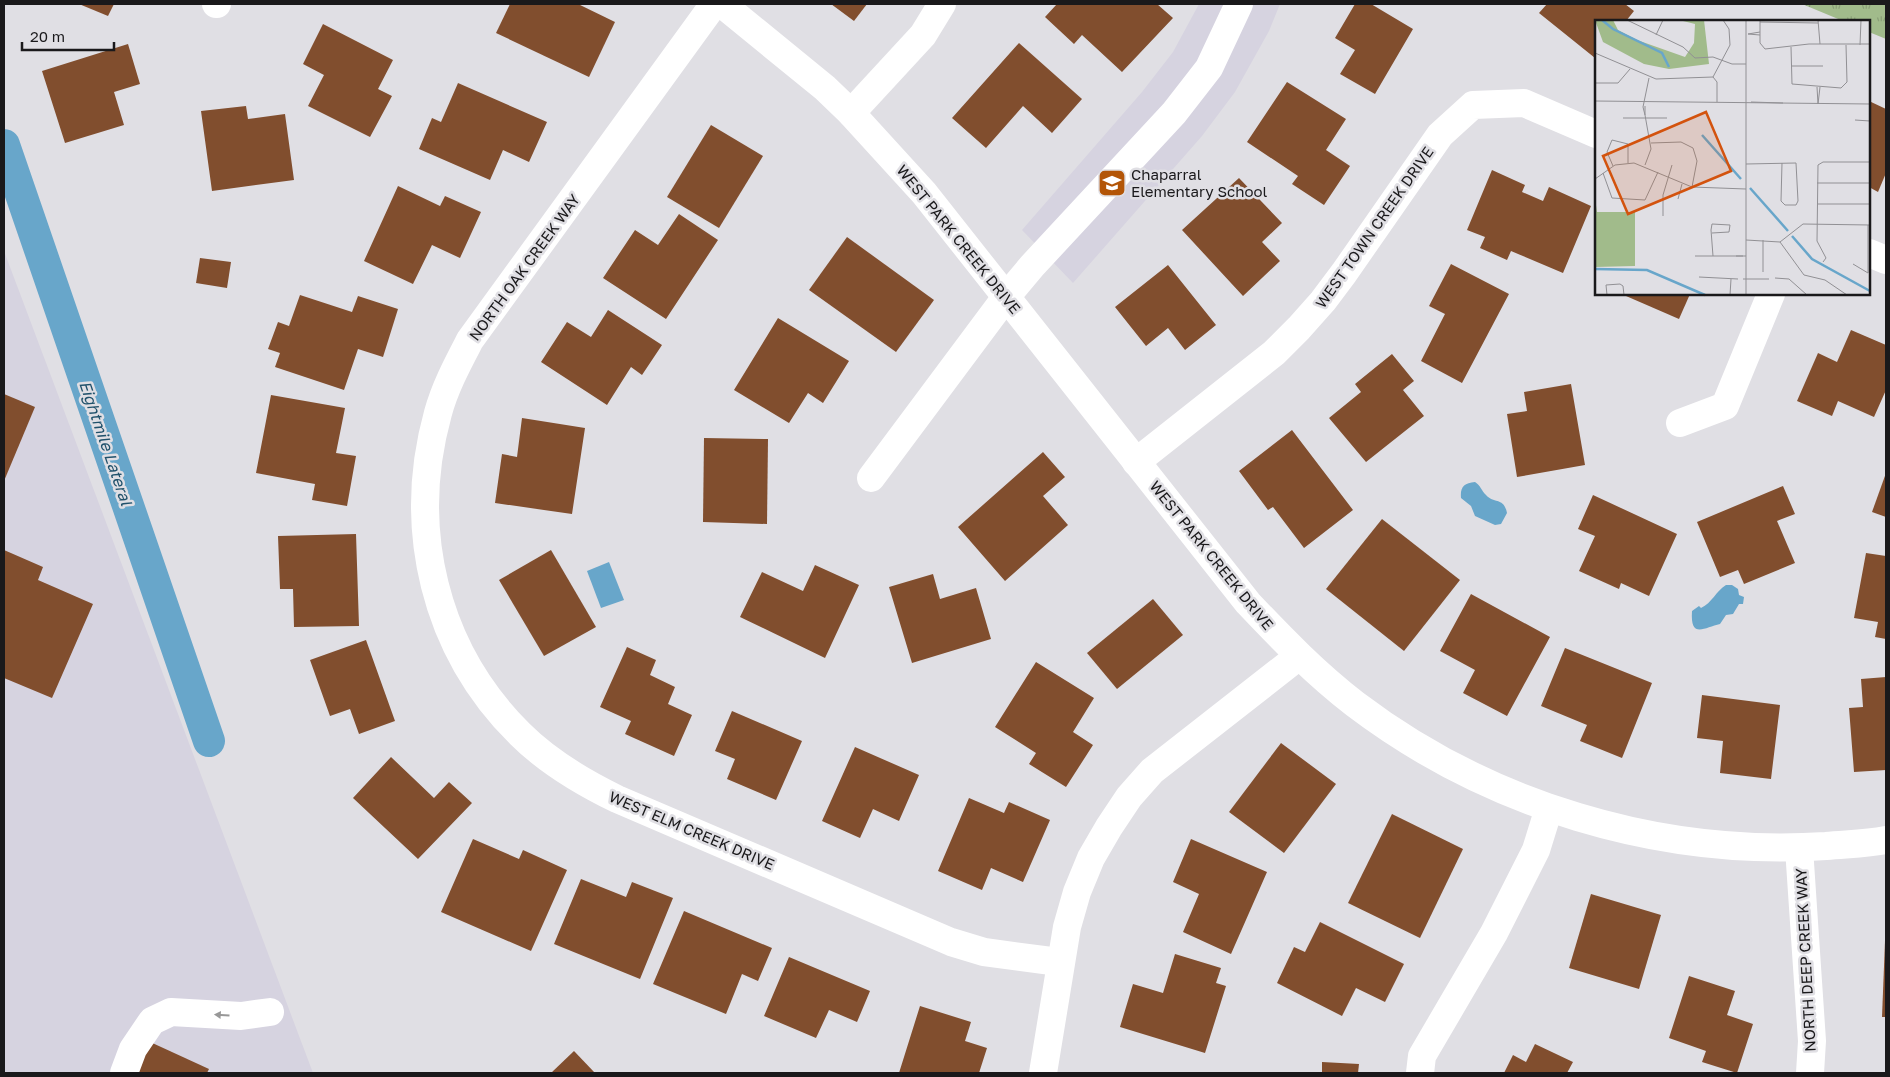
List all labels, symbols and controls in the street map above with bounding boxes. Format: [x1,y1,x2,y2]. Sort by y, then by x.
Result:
scale bar [22,20,115,52]
inset map [1595,20,1870,295]
text: 20 m [30,27,65,45]
street label: WEST TOWN CREEK DRIVE [1311,143,1437,311]
street label: WEST PARK CREEK DRIVE [893,161,1025,317]
place label: Chaparral Elementary School [1131,165,1267,200]
school or university icon: Chaparral Elementary School [1097,168,1127,198]
street label: NORTH OAK CREEK WAY [465,190,583,344]
water label: Eightmile Lateral [75,378,137,509]
street label: WEST PARK CREEK DRIVE [1146,477,1278,633]
street label: WEST ELM CREEK DRIVE [607,787,777,873]
street label: NORTH DEEP CREEK WAY [1791,867,1819,1052]
one-way arrow [214,1010,230,1018]

